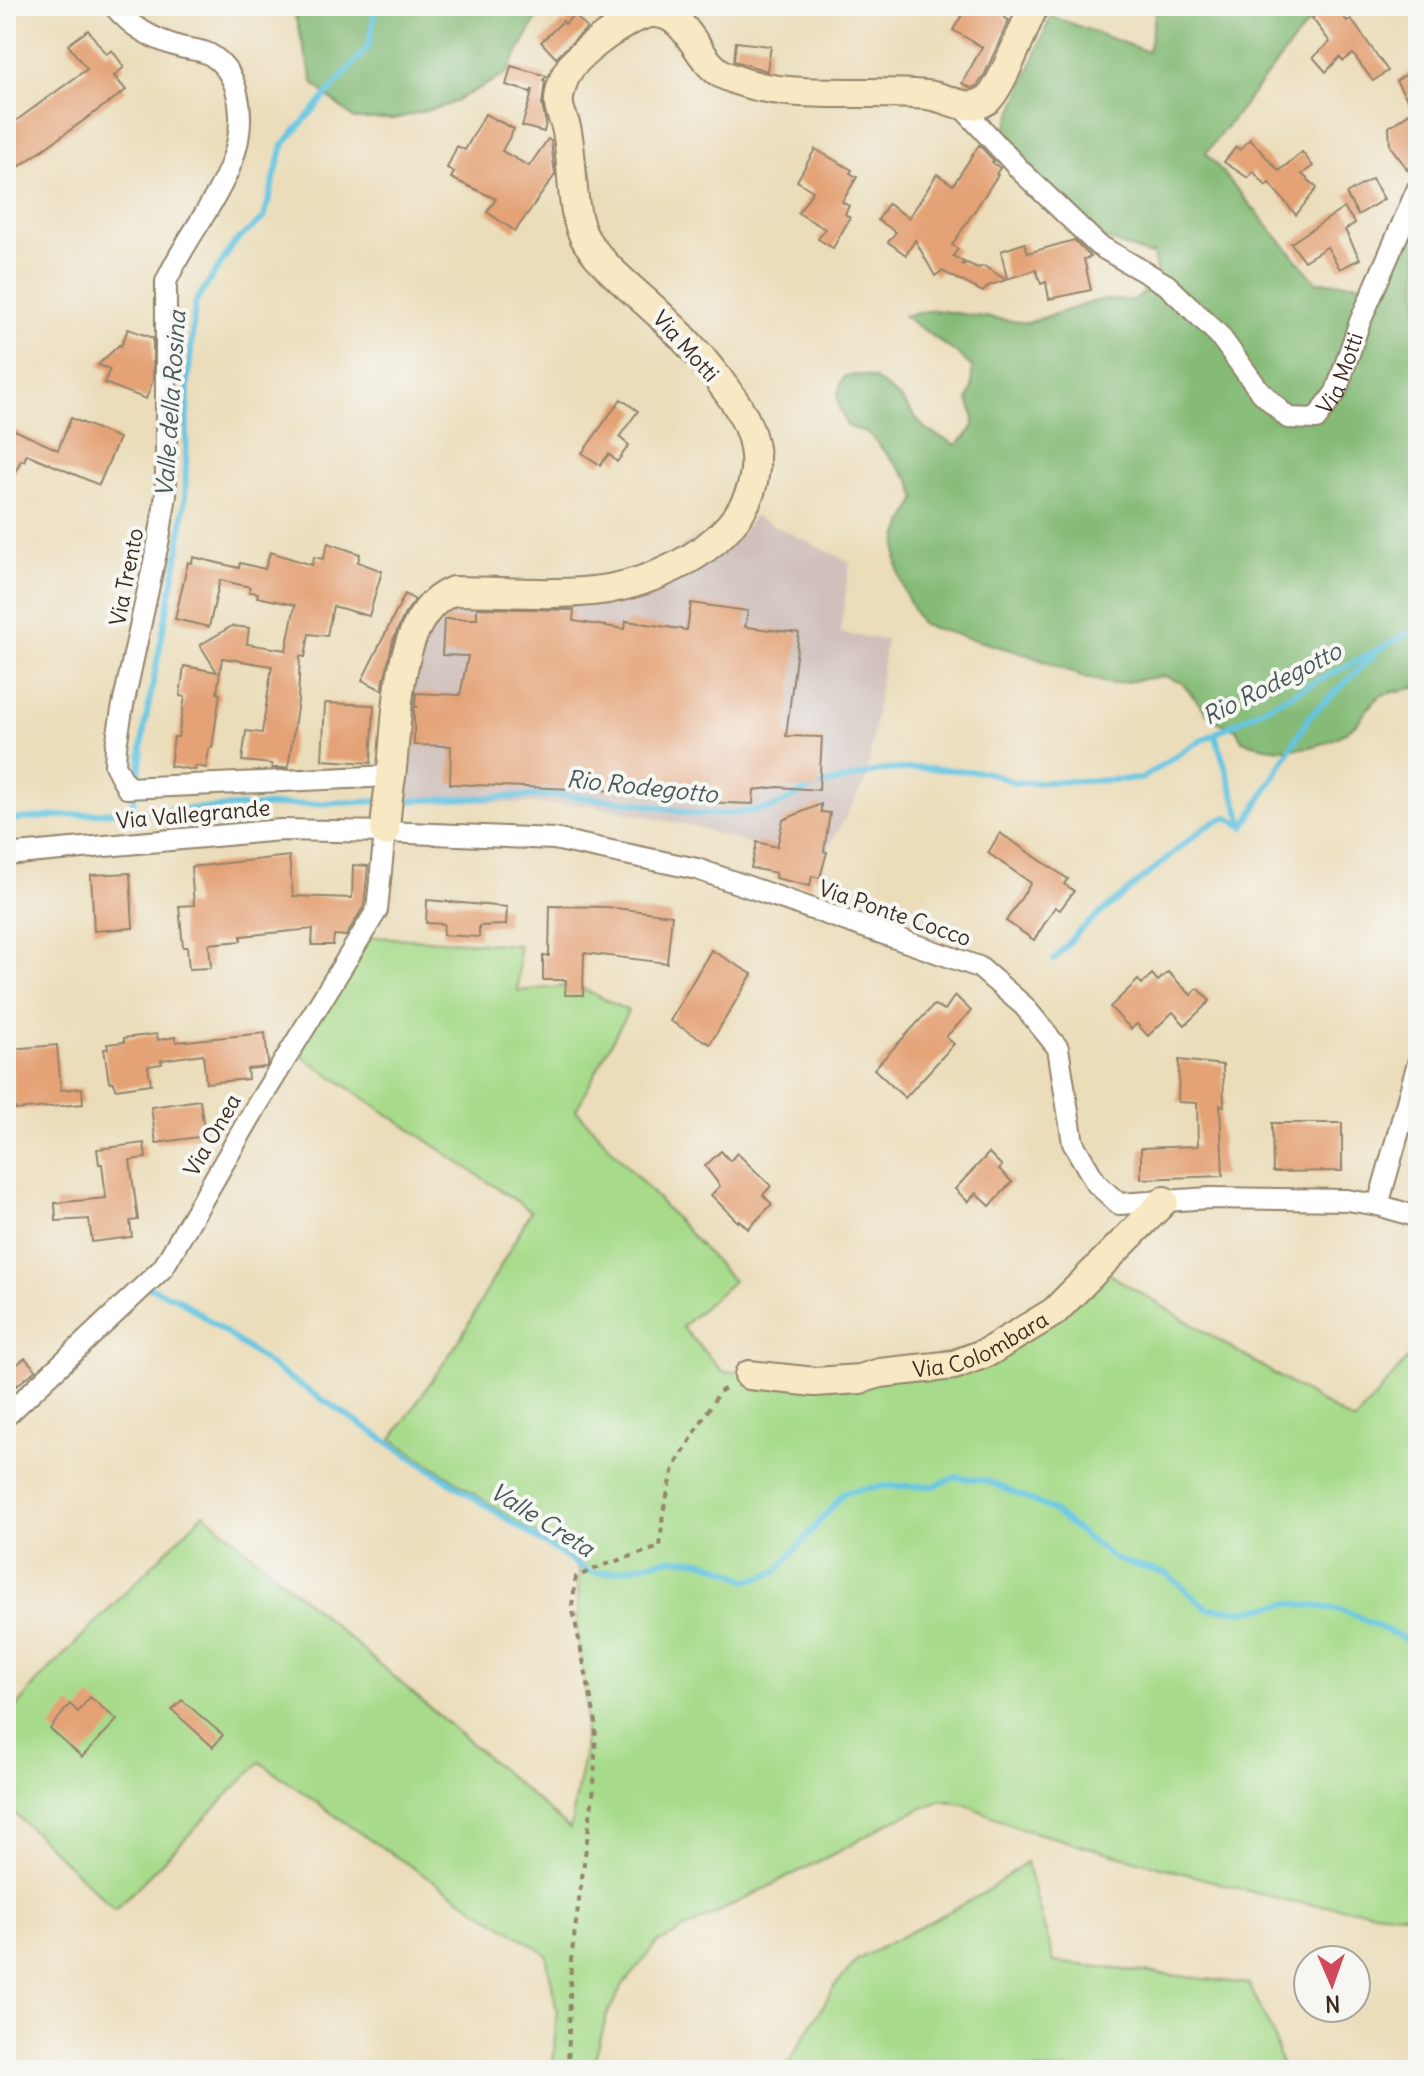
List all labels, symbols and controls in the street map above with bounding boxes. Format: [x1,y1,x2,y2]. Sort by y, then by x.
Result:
street label: Via Motti [647,305,725,387]
water label: Valle della Rosina [149,308,192,498]
street label: Via Motti [1310,329,1369,420]
street label: Via Trento [103,526,149,628]
water label: Rio Rodegotto [1197,635,1347,731]
water label: Rio Rodegotto [565,763,721,809]
street label: Via Vallegrande [115,793,271,835]
street label: Via Ponte Cocco [815,874,975,952]
street label: Via Onea [177,1089,247,1181]
street label: Via Colombara [911,1305,1053,1383]
water label: Valle Creta [485,1476,601,1563]
north arrow [1292,1944,1372,2024]
text: N [1325,1990,1341,2018]

